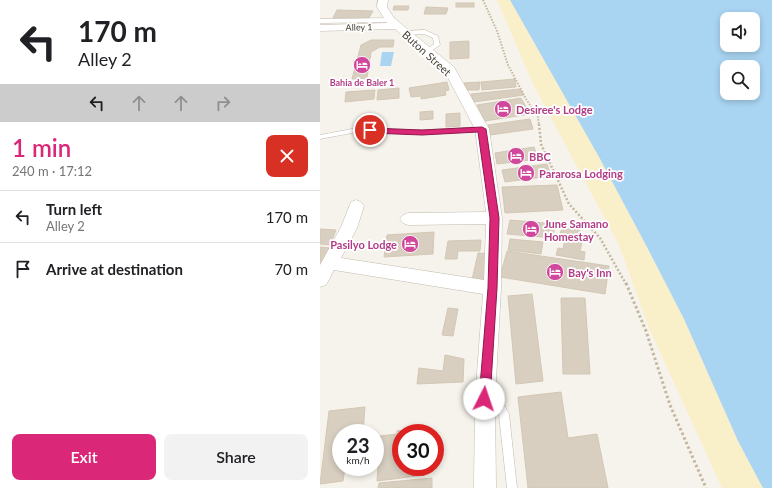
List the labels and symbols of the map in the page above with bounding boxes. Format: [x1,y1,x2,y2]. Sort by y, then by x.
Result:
street label: Alley 1 [345,21,373,33]
street label: Buton Street [400,28,454,78]
hotel icon: Bahia de Baler 1 [352,55,372,75]
place label: Bahia de Baler 1 [330,77,394,88]
hotel icon: Desiree's Lodge [493,99,513,119]
place label: Desiree's Lodge [516,103,593,116]
pin [353,113,387,147]
hotel icon: BBC [506,146,526,166]
place label: BBC [529,150,551,163]
hotel icon: Pararosa Lodging [516,163,536,183]
place label: Pararosa Lodging [539,167,623,180]
place label: June Samano Homestay [544,217,608,243]
hotel icon: June Samano Homestay [521,219,541,239]
hotel icon: Pasilyo Lodge [400,234,420,254]
place label: Pasilyo Lodge [330,238,397,251]
hotel icon: Bay's Inn [545,262,565,282]
place label: Bay's Inn [568,266,612,279]
position arrow [463,378,505,420]
speed limit sign: 30 [392,424,444,476]

